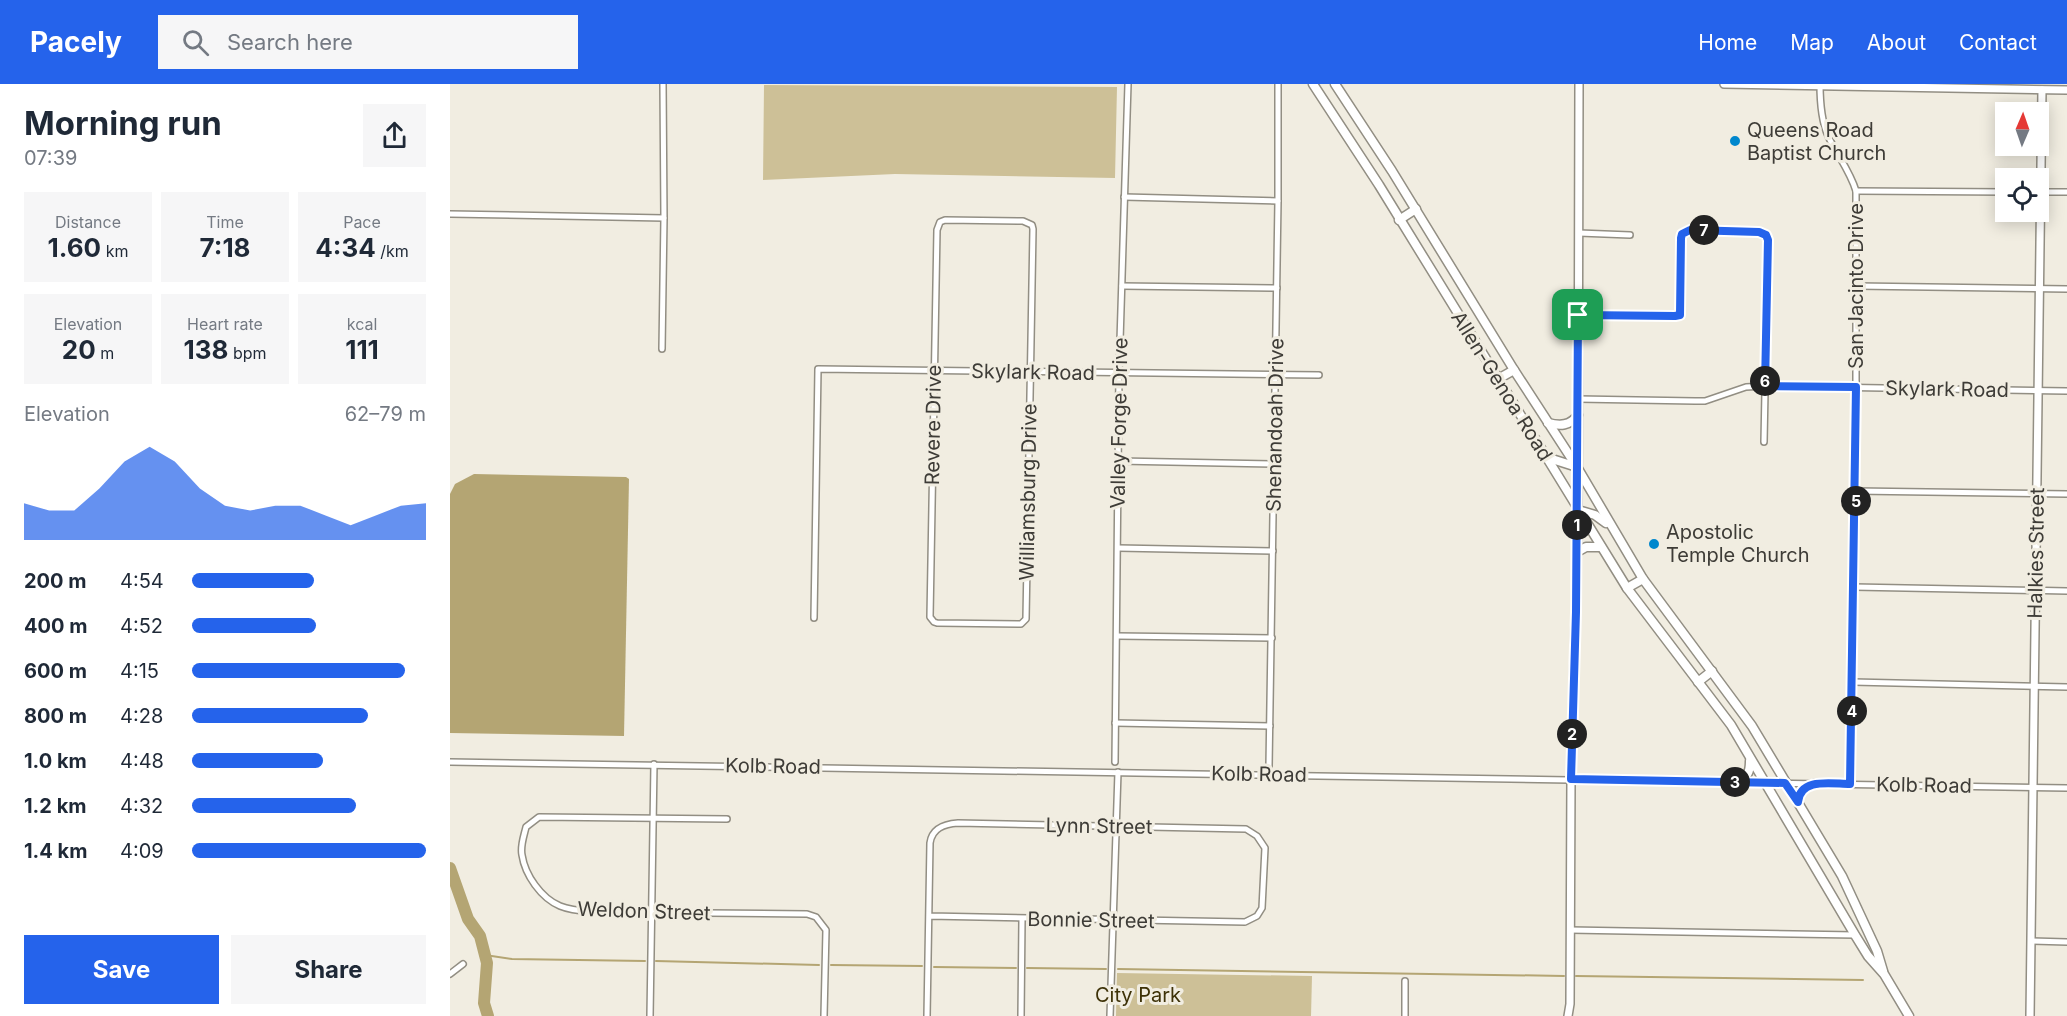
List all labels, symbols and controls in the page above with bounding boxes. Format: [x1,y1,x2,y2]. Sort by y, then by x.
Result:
search box [158,15,578,69]
text: Pacely [30,25,122,59]
icon: search [179,26,212,59]
text: Search here [227,29,353,55]
text: Home [1698,30,1757,55]
text: Map [1790,30,1834,55]
text: About [1867,30,1926,55]
text: Contact [1959,30,2037,55]
north arrow [1995,102,2049,156]
map controls [1995,102,2049,222]
text: Morning run [24,103,222,143]
button: share [363,104,426,167]
place label: Queens Road Baptist Church [1747,118,1886,165]
marker: Queens Road Baptist Church [1728,134,1742,148]
text: 07:39 [24,146,77,170]
button: locate [1995,168,2049,222]
street label: San Jacinto Drive [1844,203,1868,369]
text: Distance [55,212,121,232]
text: Time [206,212,244,232]
text: Pace [343,212,381,232]
pin: 7 [1689,215,1719,245]
text: 7 [1699,220,1709,240]
text: 1.60 [48,232,101,263]
text: 7:18 [199,232,251,263]
text: 4:34 [315,232,376,263]
text: km [101,241,128,261]
text: /km [376,241,409,261]
pin [1552,289,1603,340]
icon: arrive [1561,298,1594,331]
street label: Allen-Genoa Road [1446,307,1558,465]
text: Elevation [54,314,122,334]
text: Heart rate [187,314,263,334]
text: kcal [347,314,377,334]
text: 20 [62,334,96,365]
text: 138 [183,334,228,365]
text: 111 [345,334,379,365]
street label: Valley Forge Drive [1106,337,1132,509]
street label: Shenandoah Drive [1261,338,1289,512]
text: m [96,343,114,363]
text: bpm [228,343,267,363]
street label: Skylark Road [971,359,1095,385]
street label: Revere Drive [920,365,946,485]
pin: 6 [1750,366,1780,396]
text: 6 [1760,371,1770,391]
street label: Skylark Road [1885,376,2009,402]
text: Elevation [24,402,110,426]
text: 62–79 m [345,402,426,426]
street label: Williamsburg Drive [1014,403,1042,581]
pin: 5 [1841,486,1871,516]
street label: Halkies Street [2023,487,2049,619]
text: 5 [1851,491,1861,511]
pin: 1 [1562,510,1592,540]
text: 1 [1574,515,1580,535]
place label: Apostolic Temple Church [1666,520,1810,567]
marker: Apostolic Temple Church [1647,537,1661,551]
text: 200 m [24,569,87,593]
text: 4:54 [120,569,164,593]
text: 400 m [24,614,88,638]
text: 4:52 [120,614,163,638]
text: 600 m [24,659,87,683]
text: 4:15 [120,659,159,683]
pin: 4 [1837,696,1867,726]
text: 4 [1847,701,1857,721]
text: 800 m [24,704,87,728]
text: 4:28 [120,704,163,728]
pin: 2 [1557,719,1587,749]
text: 2 [1567,724,1577,744]
text: 1.0 km [24,749,87,773]
text: 4:48 [120,749,164,773]
street label: Kolb Road [725,753,821,779]
street label: Kolb Road [1211,761,1307,787]
pin: 3 [1720,767,1750,797]
text: 3 [1730,772,1740,792]
street label: Kolb Road [1876,772,1972,798]
text: 1.2 km [24,794,87,818]
text: 4:32 [120,794,163,818]
street label: Lynn Street [1045,813,1153,839]
text: 1.4 km [24,839,87,863]
text: 4:09 [120,839,164,863]
street label: Weldon Street [577,897,711,925]
street label: Bonnie Street [1027,907,1155,933]
button: Save [24,935,219,1004]
button: Share [231,935,426,1004]
park label: City Park [1095,983,1181,1007]

